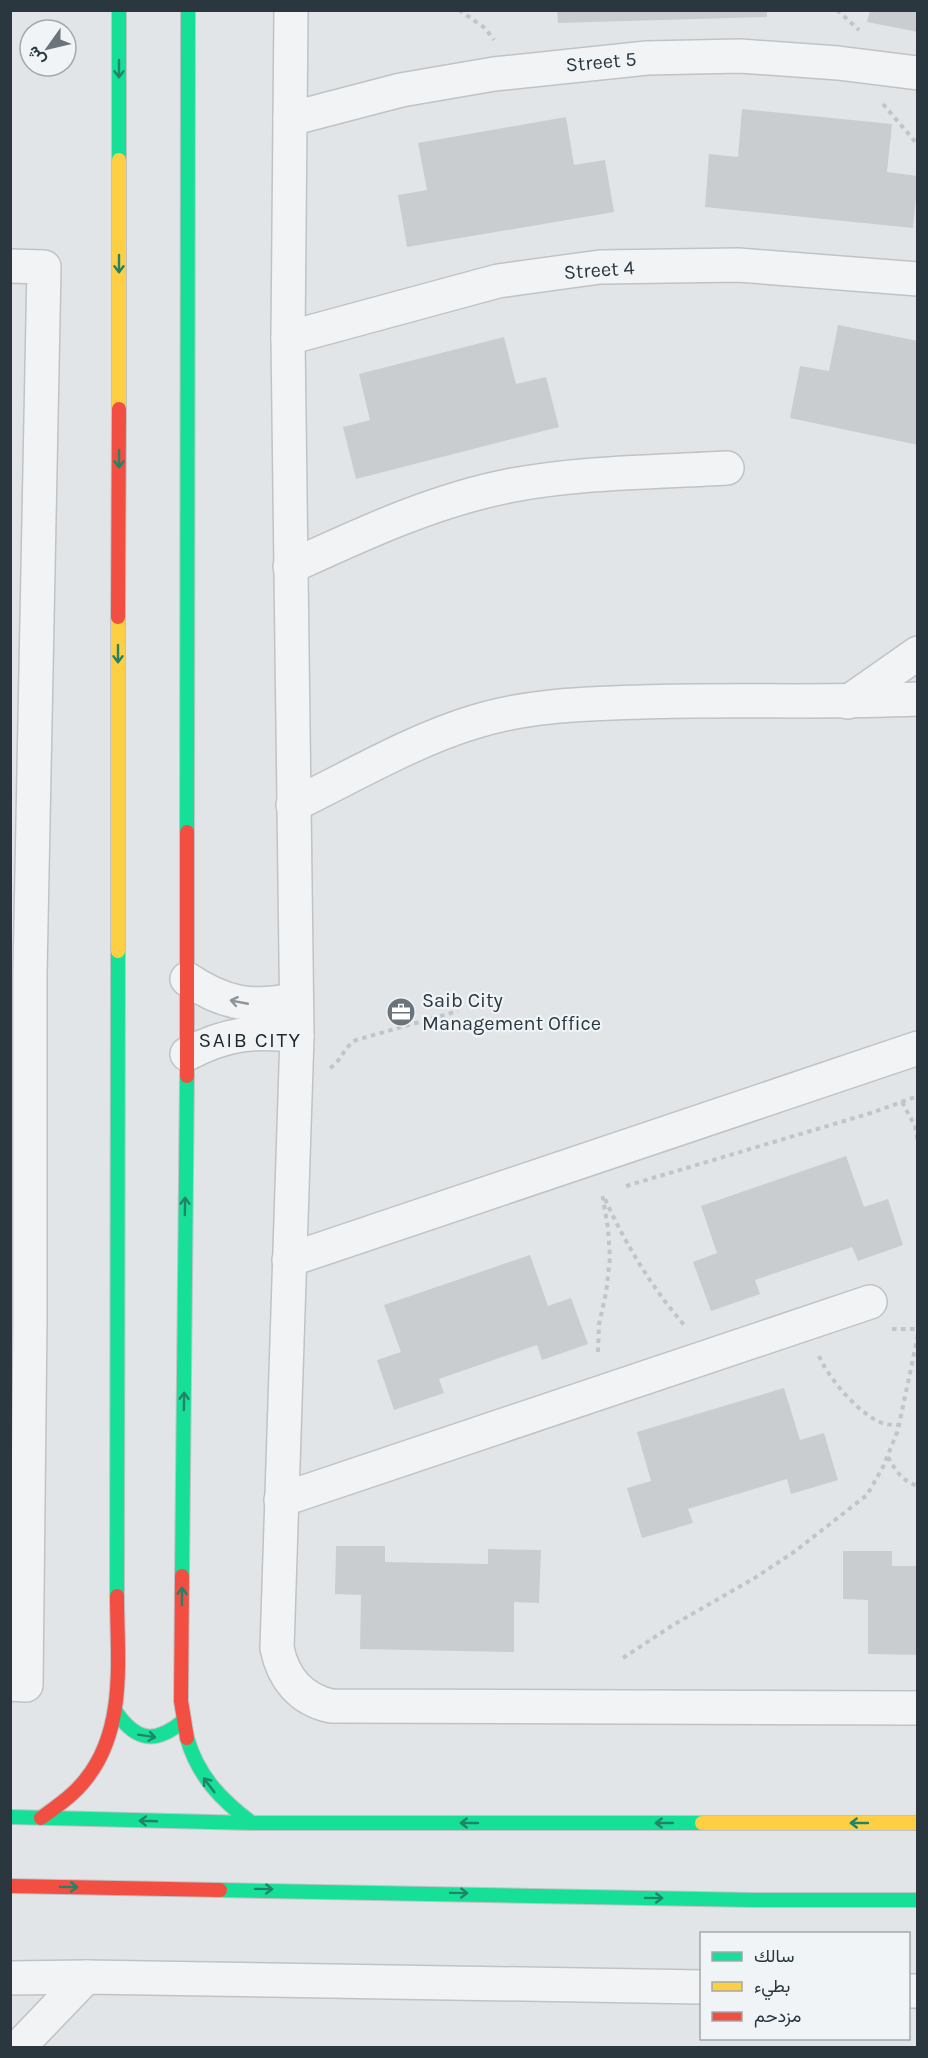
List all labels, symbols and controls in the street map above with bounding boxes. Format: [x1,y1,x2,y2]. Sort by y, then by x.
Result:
north arrow [18,18,78,78]
text: ش [23,43,49,69]
street label: Street 5 [565,47,637,77]
one-way arrow [113,58,125,78]
one-way arrow [113,253,125,273]
street label: Street 4 [563,256,635,284]
one-way arrow [113,448,125,468]
one-way arrow [112,643,124,663]
place label: Saib City Management Office [422,989,601,1035]
one-way arrow [230,996,250,1007]
office icon: Saib City Management Office [385,996,417,1028]
district label: SAIB CITY [199,1028,301,1052]
one-way arrow [179,1197,191,1217]
one-way arrow [178,1392,189,1412]
one-way arrow [176,1587,188,1607]
one-way arrow [136,1730,156,1741]
one-way arrow [202,1777,215,1793]
one-way arrow [139,1815,159,1826]
one-way arrow [460,1817,480,1829]
one-way arrow [655,1817,675,1829]
one-way arrow [850,1817,870,1829]
one-way arrow [58,1881,78,1893]
one-way arrow [253,1883,273,1895]
one-way arrow [448,1888,468,1899]
one-way arrow [643,1892,663,1903]
legend [700,1932,910,2040]
text: سالك [754,1945,794,1967]
text: بطيء [754,1975,790,2001]
text: مزدحم [754,2005,801,2028]

